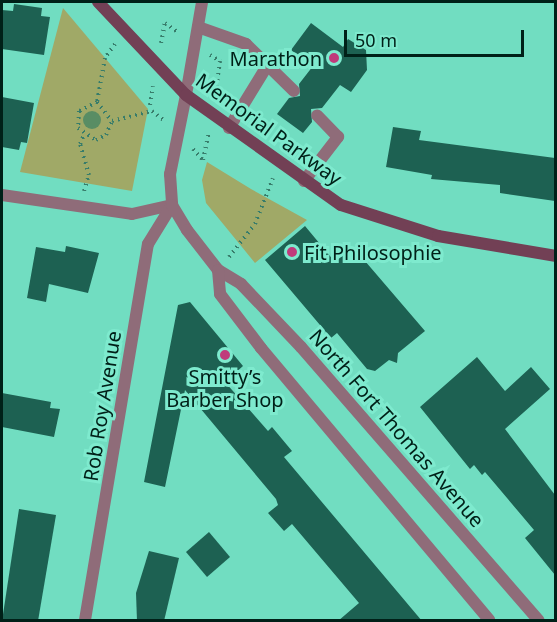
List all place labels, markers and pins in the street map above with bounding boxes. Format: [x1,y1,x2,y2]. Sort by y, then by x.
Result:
place label: Marathon [230,46,322,70]
marker: Marathon [327,51,341,65]
place label: Fit Philosophie [304,240,442,264]
marker: Fit Philosophie [285,245,299,259]
marker: Smitty’s Barber Shop [218,348,232,362]
place label: Smitty’s Barber Shop [166,364,284,411]

